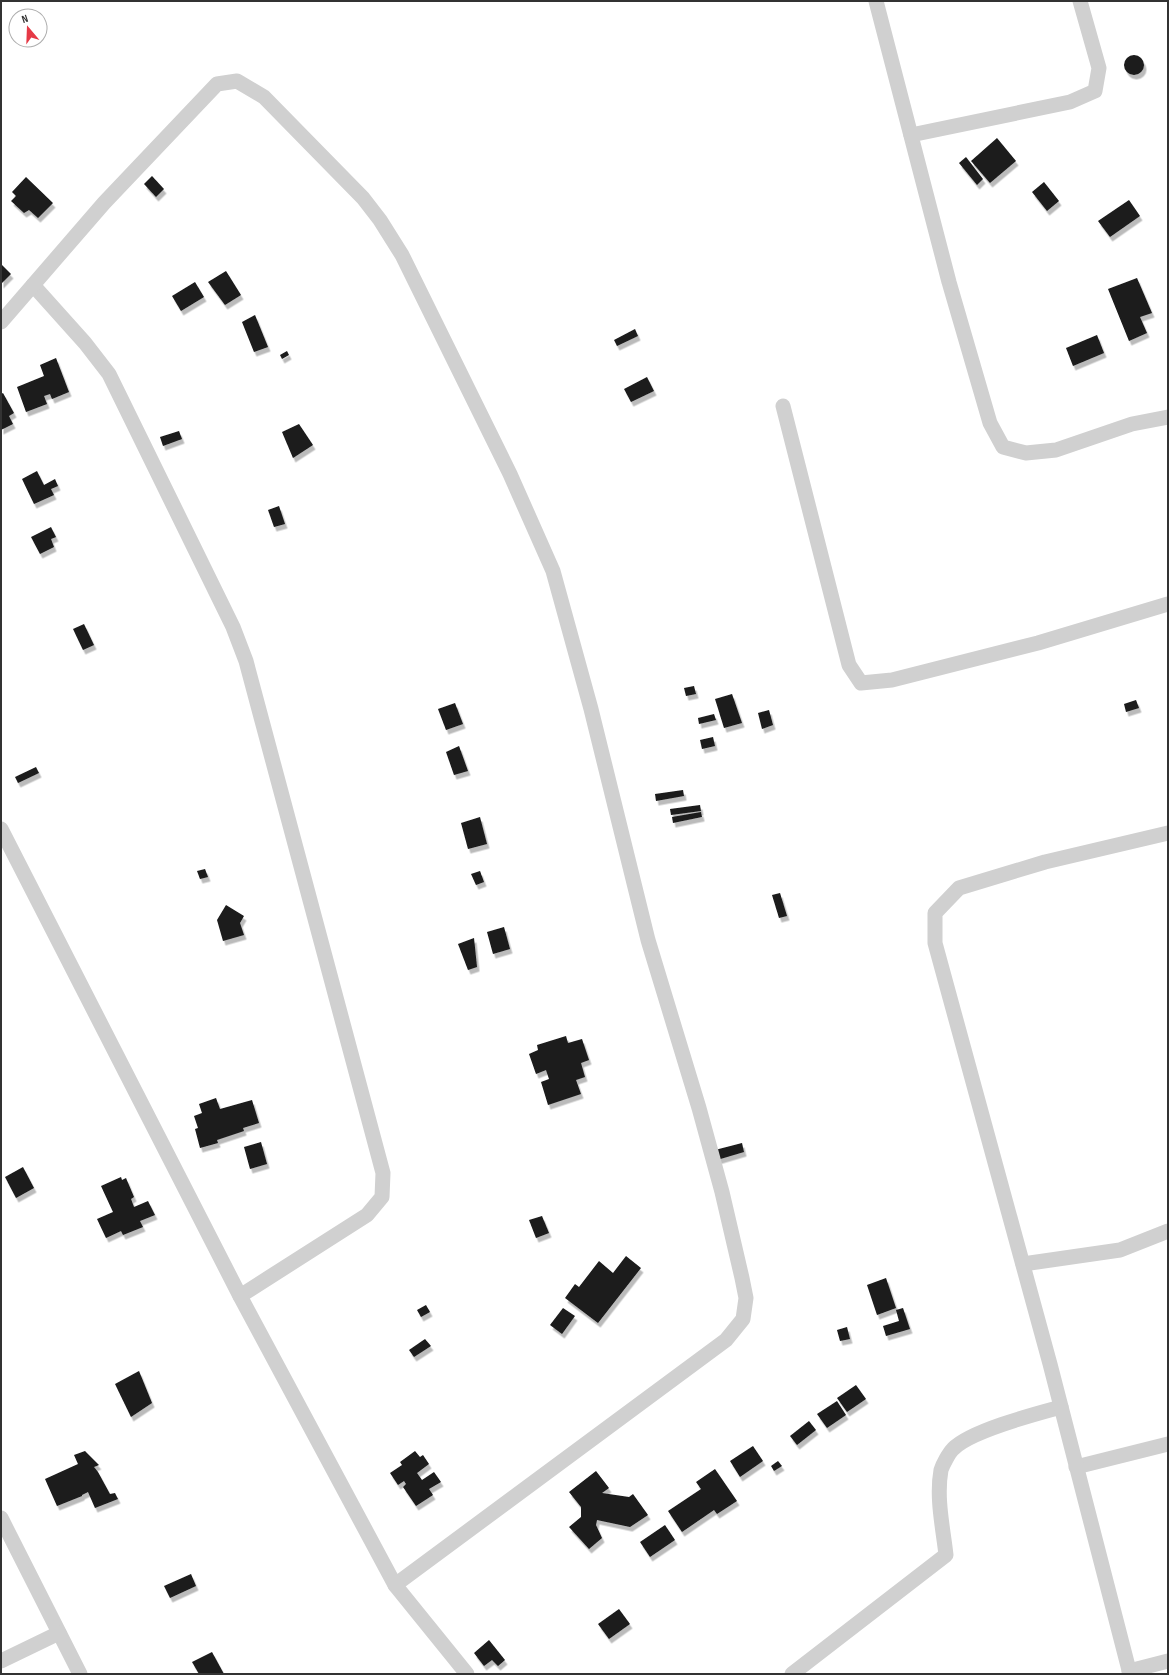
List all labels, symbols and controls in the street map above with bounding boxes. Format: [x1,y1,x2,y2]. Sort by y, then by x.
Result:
north arrow [8,8,48,48]
text: N [20,12,30,26]

